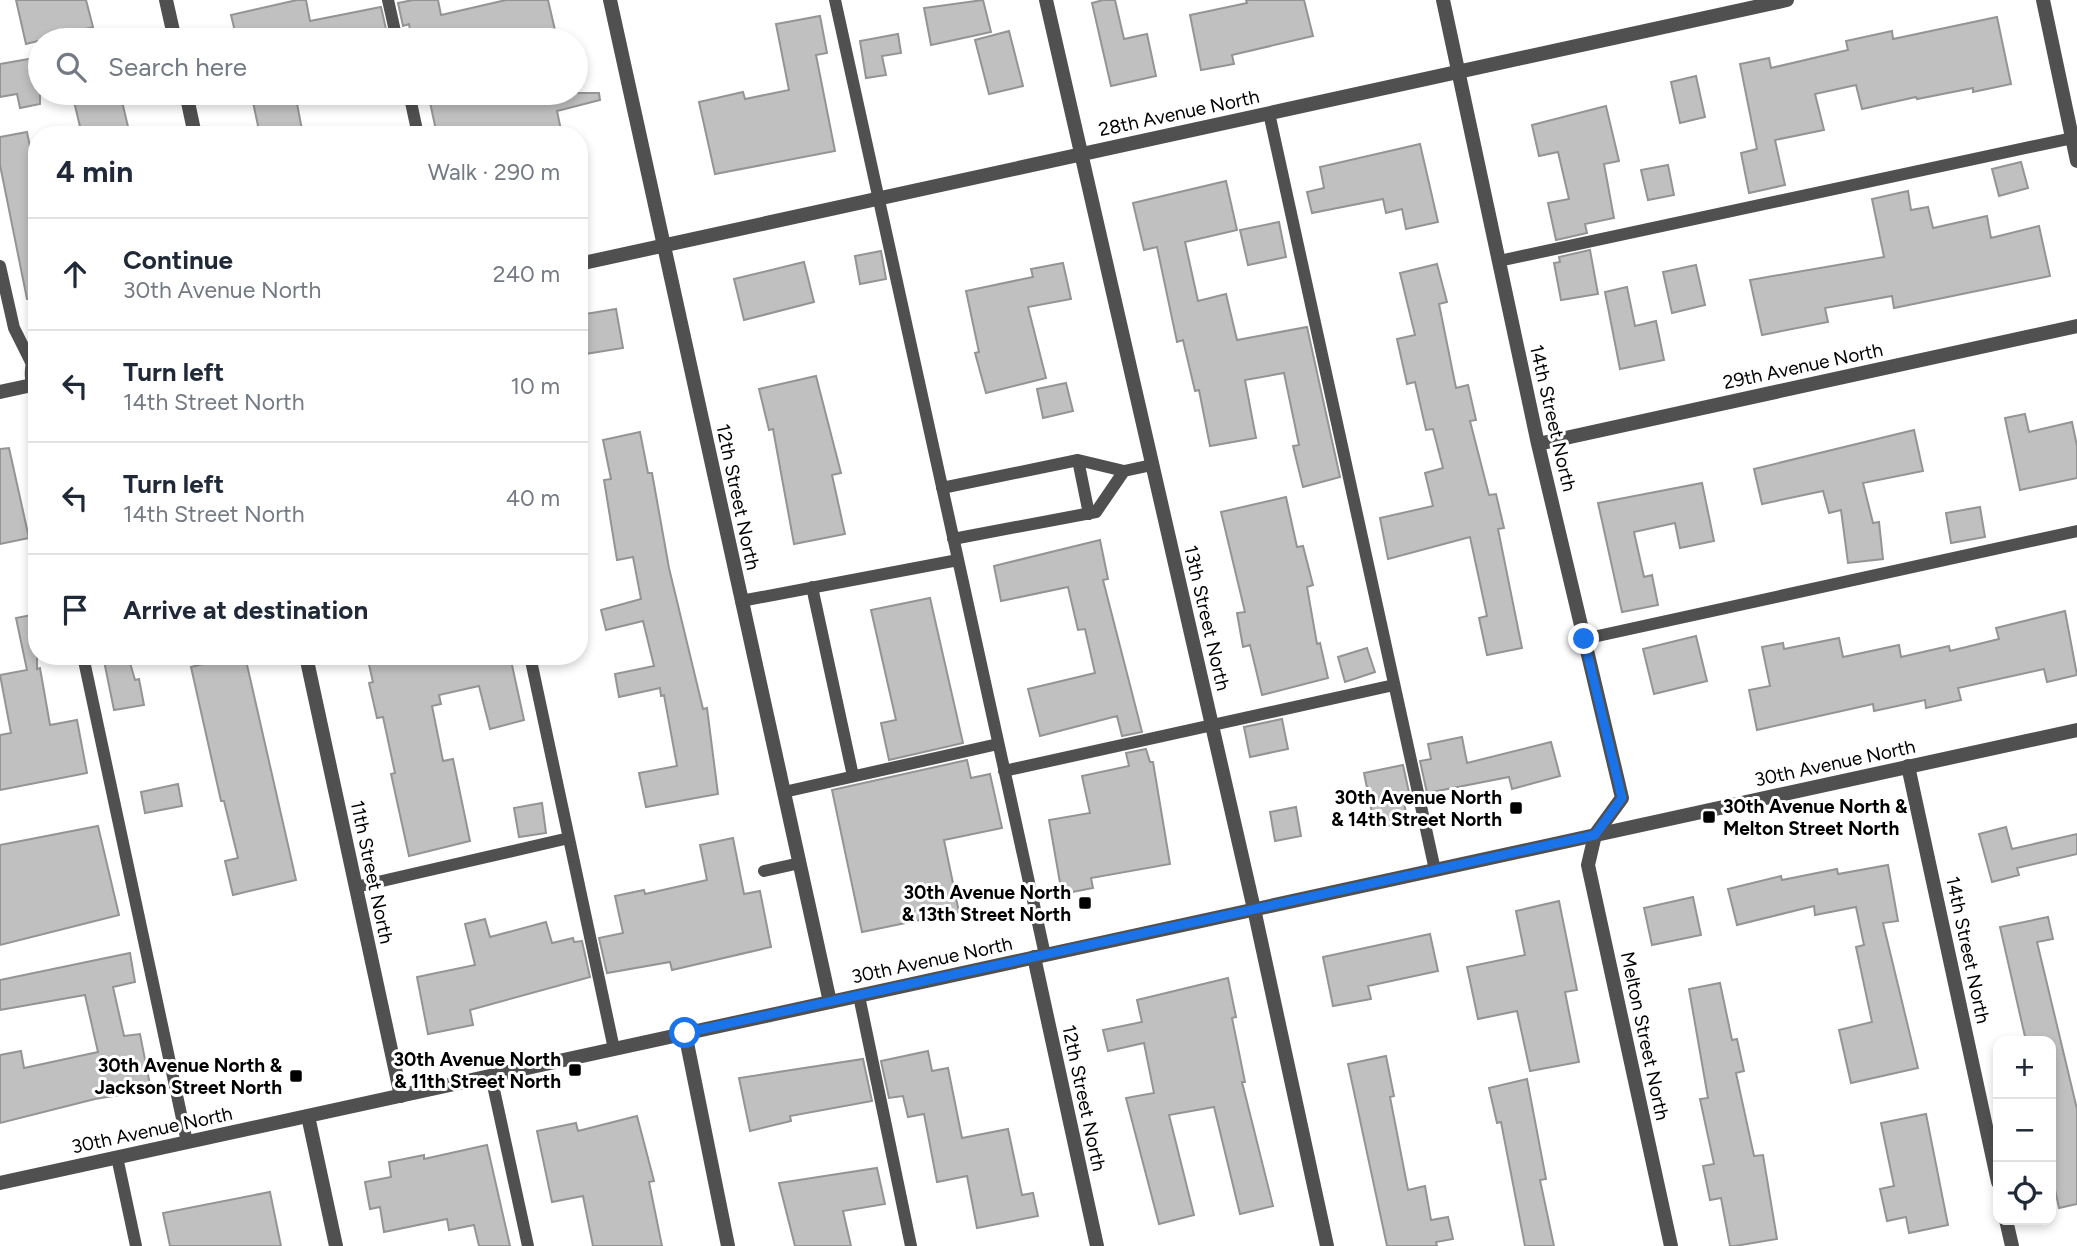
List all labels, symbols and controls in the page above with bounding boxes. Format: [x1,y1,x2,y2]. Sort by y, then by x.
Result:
search box [28,28,588,105]
icon: search [52,48,90,86]
text: Search here [108,51,247,83]
street label: 28th Avenue North [1097,85,1261,141]
text: 4 min [56,153,133,190]
text: Walk · 290 m [428,158,560,186]
text: Continue [123,244,233,276]
icon: ahead [56,255,94,293]
text: 240 m [493,260,560,288]
text: 30th Avenue North [123,276,321,304]
street label: 29th Avenue North [1721,338,1885,394]
street label: 14th Street North [1525,342,1581,494]
text: Turn left [123,356,224,388]
icon: left [56,367,94,405]
text: 10 m [511,372,560,400]
text: 14th Street North [123,388,305,416]
street label: 12th Street North [711,422,765,572]
text: Turn left [123,468,224,500]
icon: left [56,479,94,517]
text: 40 m [506,484,560,512]
text: 14th Street North [123,500,305,528]
street label: 13th Street North [1179,543,1235,693]
icon: arrive [56,591,94,629]
text: Arrive at destination [123,594,368,626]
route end [1568,623,1599,654]
street label: 30th Avenue North [1752,735,1918,791]
place label: 30th Avenue North & 14th Street North [1331,786,1502,831]
place label: 30th Avenue North & Melton Street North [1723,795,1908,840]
street label: 11th Street North [346,798,398,946]
marker: 30th Avenue North & 14th Street North [1508,800,1524,816]
marker: 30th Avenue North & Melton Street North [1701,809,1717,825]
street label: 14th Street North [1941,874,1995,1026]
place label: 30th Avenue North & 13th Street North [902,881,1071,926]
marker: 30th Avenue North & 13th Street North [1077,895,1093,911]
street label: 30th Avenue North [849,932,1015,988]
street label: Melton Street North [1616,950,1674,1122]
route start [669,1017,700,1048]
street label: 12th Street North [1057,1023,1111,1173]
map controls [1993,1036,2056,1225]
button: + [1993,1036,2056,1099]
place label: 30th Avenue North & 11th Street North [394,1048,561,1093]
place label: 30th Avenue North & Jackson Street North [95,1054,283,1099]
marker: 30th Avenue North & 11th Street North [567,1062,583,1078]
marker: 30th Avenue North & Jackson Street North [288,1068,304,1084]
button: − [1993,1099,2056,1162]
street label: 30th Avenue North [69,1102,235,1158]
button: locate [1993,1162,2056,1225]

